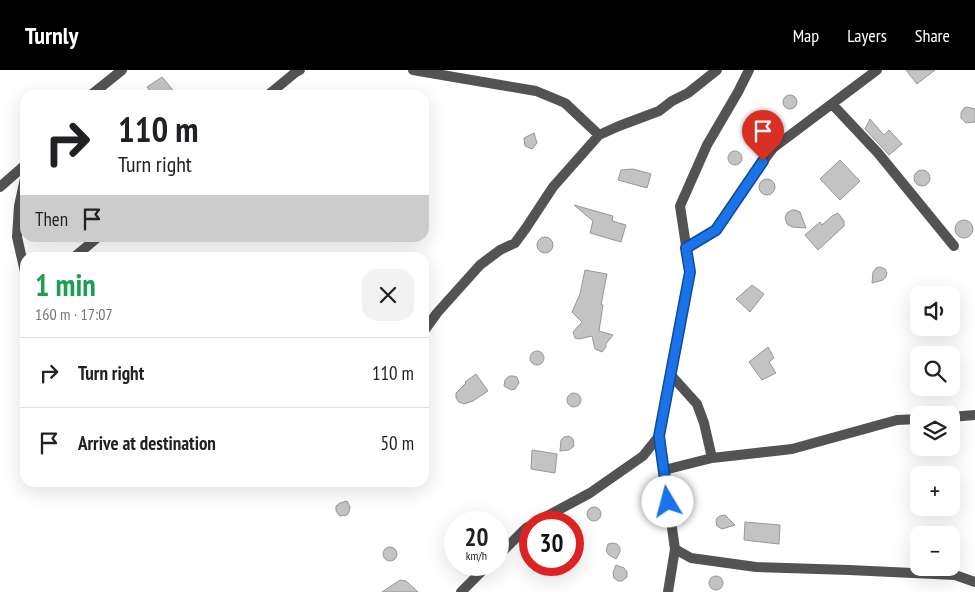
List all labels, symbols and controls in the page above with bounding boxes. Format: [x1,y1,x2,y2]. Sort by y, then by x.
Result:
text: Turnly [25,20,78,51]
text: Map [793,24,819,47]
text: Layers [847,24,887,47]
text: Share [915,24,950,47]
text: 110 m [118,106,199,152]
icon: right [35,110,100,175]
pin [742,110,784,161]
icon: arrive [749,117,777,145]
text: Turn right [118,150,192,178]
icon: arrive [78,205,106,233]
text: Then [35,207,68,231]
text: 1 min [35,265,96,304]
button: close [362,269,414,321]
map controls [910,286,960,576]
button: sound [910,286,960,336]
text: 160 m · 17:07 [35,304,113,324]
button: search [910,346,960,396]
icon: right [35,359,63,387]
text: Turn right [78,361,144,385]
text: 110 m [372,361,414,385]
button: layers [910,406,960,456]
icon: arrive [35,429,63,457]
text: Arrive at destination [78,431,216,455]
text: 50 m [381,431,414,455]
button: + [910,466,960,516]
position arrow [641,475,693,527]
speed limit sign: 30 [519,511,584,576]
text: 20 [465,521,488,553]
button: − [910,526,960,576]
text: km/h [466,548,487,563]

